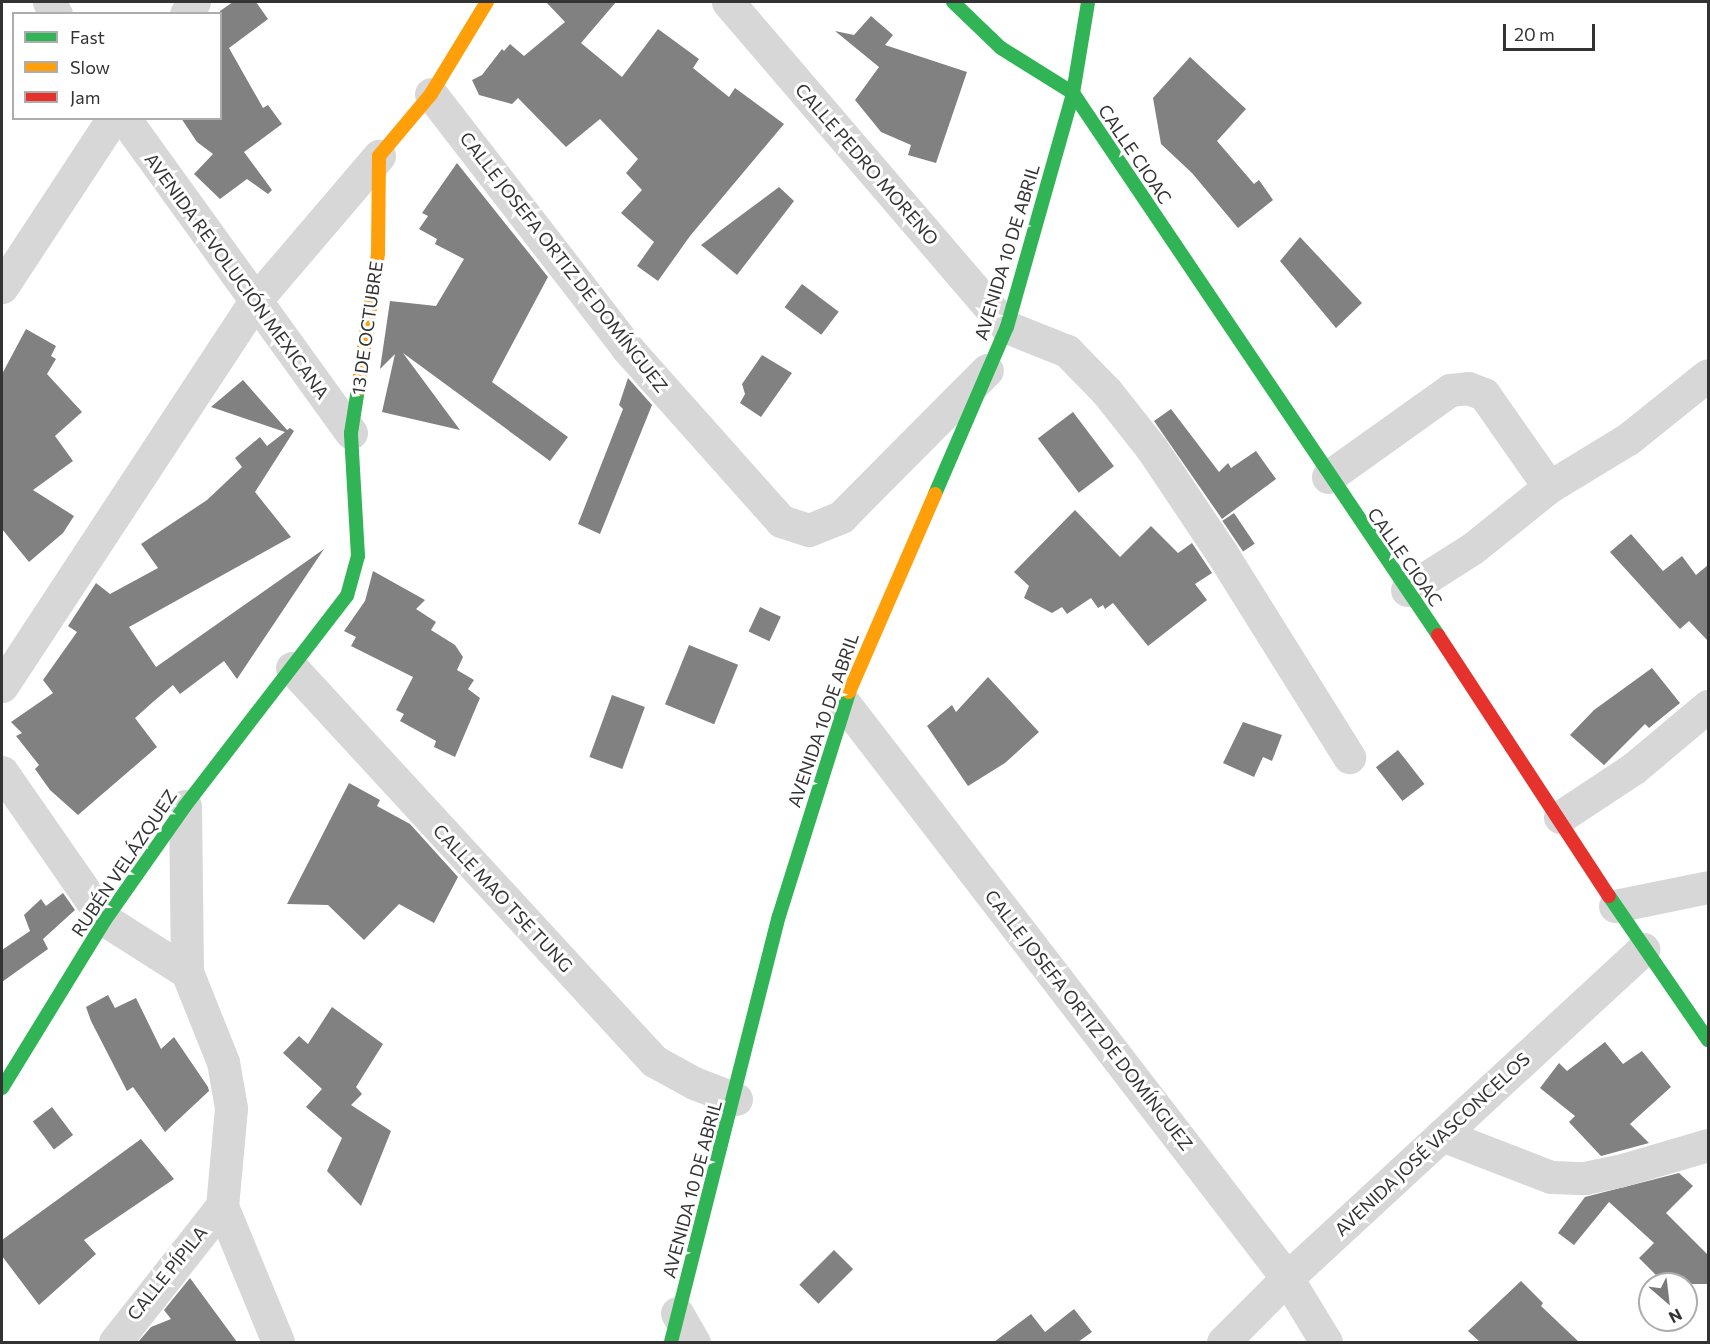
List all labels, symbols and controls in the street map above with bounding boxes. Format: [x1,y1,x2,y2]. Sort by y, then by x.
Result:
legend [12,12,222,120]
scale bar [1506,12,1598,50]
text: 20 m [1514,23,1555,45]
text: Fast [70,26,105,48]
text: Slow [70,56,110,78]
street label: CALLE PEDRO MORENO [791,79,943,249]
text: Jam [70,86,100,108]
street label: CALLE CIOAC [1094,100,1176,208]
street label: CALLE JOSEFA ORTIZ DE DOMÍNGUEZ [456,127,672,397]
street label: AVENIDA REVOLUCIÓN MEXICANA [140,149,334,403]
street label: AVENIDA 10 DE ABRIL [970,161,1044,343]
street label: 13 DE OCTUBRE [347,260,387,396]
street label: CALLE CIOAC [1363,504,1447,610]
street label: AVENIDA 10 DE ABRIL [783,630,863,810]
street label: RUBÉN VELÁZQUEZ [67,786,181,940]
street label: CALLE MAO TSE TUNG [429,820,577,976]
street label: CALLE JOSEFA ORTIZ DE DOMÍNGUEZ [981,885,1197,1155]
street label: AVENIDA JOSÉ VASCONCELOS [1330,1048,1534,1240]
street label: AVENIDA 10 DE ABRIL [658,1098,726,1280]
street label: CALLE PÍPILA [122,1222,212,1324]
north arrow [1638,1272,1698,1332]
text: N [1666,1305,1686,1328]

